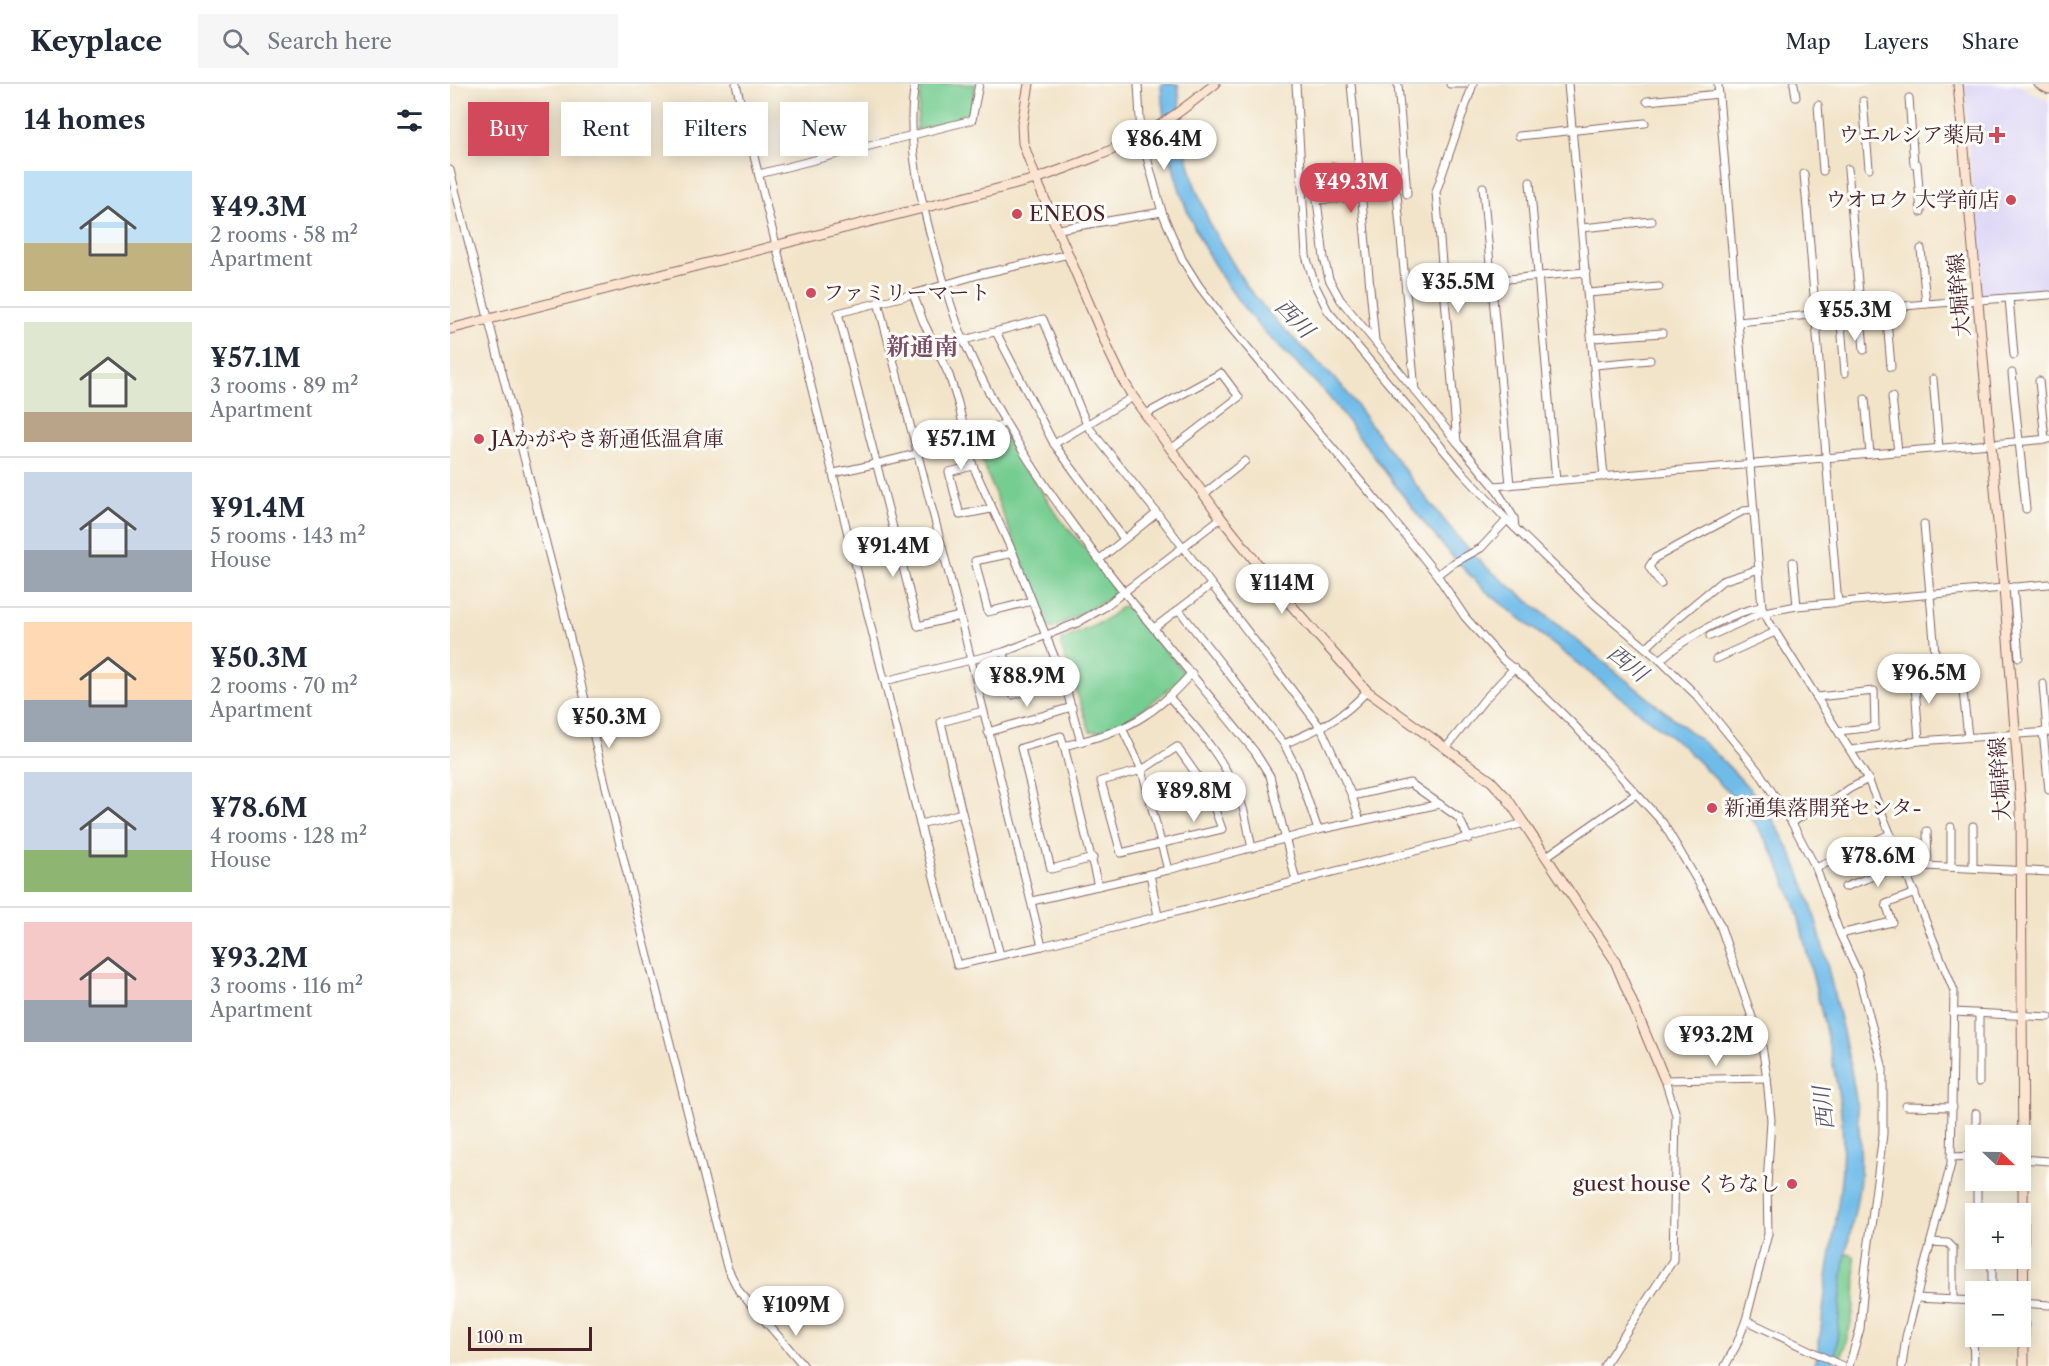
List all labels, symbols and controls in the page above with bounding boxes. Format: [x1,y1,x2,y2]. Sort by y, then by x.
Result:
search box [198,14,618,68]
text: Keyplace [30,24,162,58]
icon: search [219,25,252,58]
text: Search here [267,28,392,55]
text: Map [1786,29,1831,54]
text: Layers [1864,29,1929,54]
text: Share [1962,29,2019,54]
chip: Buy [468,102,549,156]
chip: Rent [561,102,651,156]
chip: Filters [663,102,768,156]
chip: New [780,102,868,156]
text: 14 homes [24,104,146,136]
icon: filters [393,104,426,137]
pin: ¥86.4M [1115,120,1213,171]
place label: ウエルシア薬局 [1839,122,1985,147]
text: ¥86.4M [1126,127,1202,151]
marker: ウエルシア薬局 [1990,128,2004,142]
pin: ¥49.3M [1302,163,1400,214]
text: ¥49.3M [1314,170,1388,194]
place label: ウオロク 大学前店 [1825,187,1999,212]
text: ¥49.3M [210,191,307,223]
marker: ウオロク 大学前店 [2004,193,2018,207]
icon: home [72,195,144,267]
place label: ENEOS [1029,201,1105,226]
marker: ENEOS [1010,207,1024,221]
text: 2 rooms · 58 m² [210,223,358,247]
text: Apartment [210,247,313,271]
street label: 大堀幹線 [1942,252,1975,338]
pin: ¥35.5M [1409,263,1507,314]
text: ¥35.5M [1421,270,1495,294]
place label: ファミリーマート [823,280,991,305]
marker: ファミリーマート [804,286,818,300]
pin: ¥55.3M [1806,291,1904,342]
water label: 西川 [1270,293,1321,345]
text: ¥55.3M [1818,298,1892,322]
district label: 新通南 [886,332,958,361]
text: ¥57.1M [210,342,301,374]
icon: home [72,346,144,418]
text: 3 rooms · 89 m² [210,374,358,398]
text: Apartment [210,398,313,422]
pin: ¥57.1M [912,420,1010,471]
place label: JAかがやき新通低温倉庫 [488,426,724,451]
text: ¥57.1M [926,427,996,451]
marker: JAかがやき新通低温倉庫 [472,432,486,446]
text: ¥91.4M [210,492,305,524]
icon: home [72,496,144,568]
text: 5 rooms · 143 m² [210,524,366,548]
pin: ¥91.4M [844,527,942,578]
text: ¥91.4M [856,534,930,558]
text: House [210,548,271,572]
pin: ¥114M [1240,564,1324,615]
text: ¥114M [1250,571,1314,595]
water label: 西川 [1602,639,1655,689]
text: ¥50.3M [210,642,308,674]
icon: home [72,646,144,718]
pin: ¥96.5M [1880,654,1978,705]
pin: ¥88.9M [978,657,1076,708]
text: ¥96.5M [1891,661,1967,685]
text: ¥88.9M [989,664,1065,688]
text: 2 rooms · 70 m² [210,674,358,698]
text: Apartment [210,698,313,722]
pin: ¥50.3M [560,698,658,749]
text: ¥50.3M [571,705,647,729]
street label: 大堀幹線 [1984,736,2015,822]
pin: ¥89.8M [1145,772,1243,823]
text: ¥89.8M [1156,779,1232,803]
text: ¥78.6M [210,792,308,824]
place label: 新通集落開発センタ- [1724,795,1922,820]
icon: home [72,796,144,868]
marker: 新通集落開発センタ- [1705,801,1719,815]
text: 4 rooms · 128 m² [210,824,367,848]
pin: ¥78.6M [1829,837,1927,888]
text: ¥78.6M [1840,844,1916,868]
text: House [210,848,271,872]
text: ¥93.2M [210,942,308,974]
icon: home [72,946,144,1018]
text: 3 rooms · 116 m² [210,974,363,998]
text: Apartment [210,998,313,1022]
pin: ¥93.2M [1667,1016,1765,1067]
text: ¥93.2M [1678,1023,1754,1047]
water label: 西川 [1808,1083,1839,1131]
north arrow [1965,1125,2031,1191]
map controls [1965,1125,2031,1347]
place label: guest house くちなし [1573,1171,1780,1196]
marker: guest house くちなし [1785,1177,1799,1191]
button: + [1965,1203,2031,1269]
button: − [1965,1281,2031,1347]
pin: ¥109M [754,1286,838,1337]
text: ¥109M [762,1293,830,1317]
scale bar [468,1324,592,1352]
text: 100 m [477,1327,523,1347]

